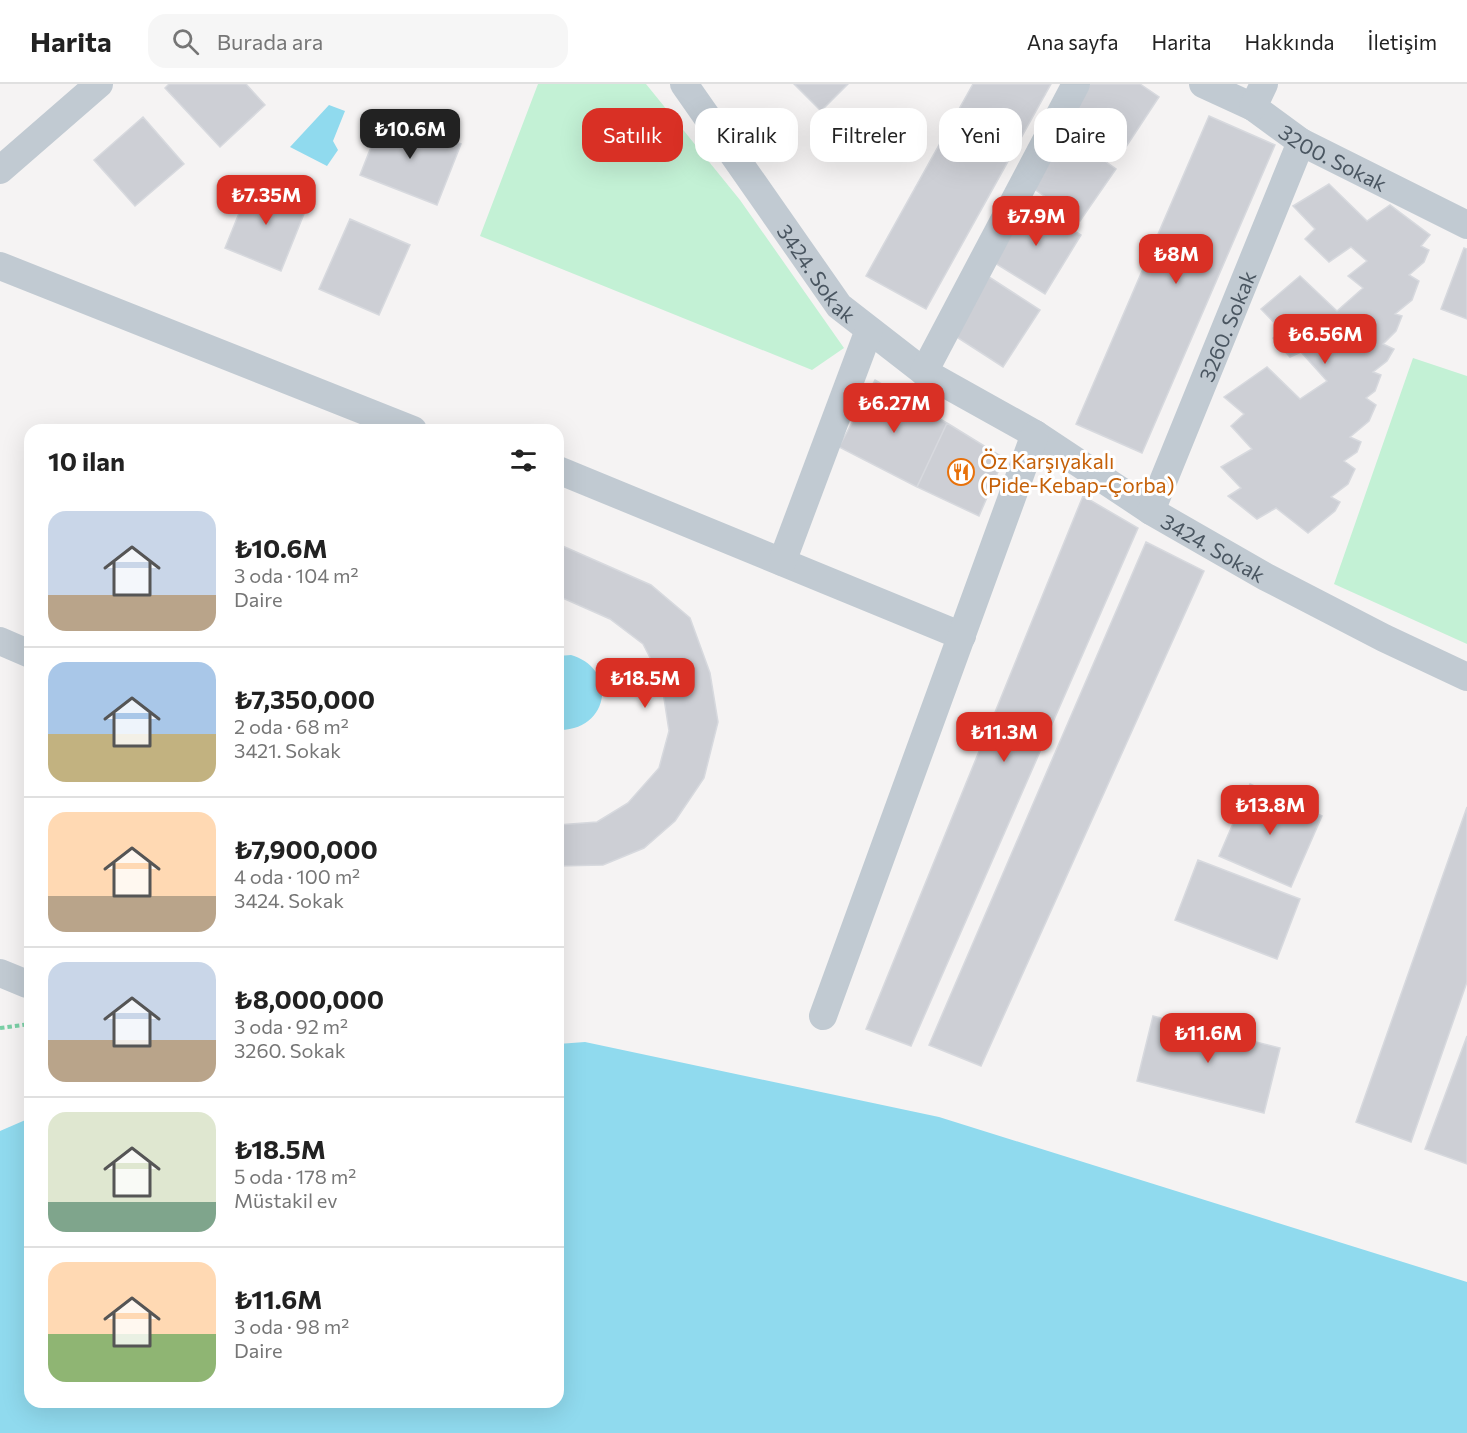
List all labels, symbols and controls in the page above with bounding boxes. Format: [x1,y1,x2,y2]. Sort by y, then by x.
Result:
search box [148,14,568,68]
text: Harita [30,24,112,58]
icon: search [169,25,202,58]
text: Burada ara [217,28,323,55]
text: Ana sayfa [1027,29,1118,54]
text: Harita [1151,29,1212,54]
text: Hakkında [1245,29,1335,54]
text: İletişim [1368,29,1437,54]
chip: Satılık [582,108,683,162]
chip: Kiralık [695,108,798,162]
chip: Filtreler [810,108,927,162]
chip: Yeni [939,108,1022,162]
chip: Daire [1034,108,1127,162]
pin: ₺10.6M [361,109,459,160]
text: ₺10.6M [374,116,446,140]
street label: 3200. Sokak [1275,118,1391,196]
pin: ₺7.35M [217,175,315,226]
text: ₺7.35M [231,182,301,206]
pin: ₺7.9M [994,196,1078,247]
text: ₺7.9M [1006,203,1066,227]
street label: 3424. Sokak [773,219,861,327]
pin: ₺8M [1147,234,1205,285]
text: ₺8M [1153,241,1199,265]
street label: 3260. Sokak [1193,267,1260,385]
pin: ₺6.56M [1276,314,1374,365]
text: ₺6.56M [1287,321,1363,345]
pin: ₺6.27M [845,383,943,434]
text: ₺6.27M [857,390,931,414]
icon: filters [507,444,540,477]
text: 10 ilan [48,445,125,476]
place label: Öz Karşıyakalı (Pide-Kebap-Çorba) [980,448,1175,497]
restaurant icon: Öz Karşıyakalı (Pide-Kebap-Çorba) [946,457,976,487]
street label: 3424. Sokak [1157,507,1270,587]
text: ₺10.6M [234,532,328,563]
icon: home [96,535,168,607]
text: 3 oda · 104 m² [234,563,359,587]
text: Daire [234,587,283,611]
pin: ₺18.5M [596,658,694,709]
text: ₺18.5M [610,665,680,689]
text: ₺7,350,000 [234,683,375,714]
icon: home [96,686,168,758]
pin: ₺11.3M [955,712,1053,763]
text: 2 oda · 68 m² [234,714,349,738]
text: ₺11.3M [970,719,1038,743]
text: 3421. Sokak [234,738,341,762]
pin: ₺13.8M [1221,785,1319,836]
text: ₺13.8M [1235,792,1305,816]
text: ₺7,900,000 [234,833,378,864]
icon: home [96,836,168,908]
text: 4 oda · 100 m² [234,864,360,888]
text: 3424. Sokak [234,888,344,912]
text: ₺8,000,000 [234,983,384,1014]
icon: home [96,986,168,1058]
pin: ₺11.6M [1159,1013,1257,1064]
text: 3 oda · 92 m² [234,1014,348,1038]
text: ₺11.6M [1174,1020,1242,1044]
text: 3260. Sokak [234,1038,346,1062]
text: ₺18.5M [234,1133,326,1164]
icon: home [96,1136,168,1208]
text: 5 oda · 178 m² [234,1164,356,1188]
text: Müstakil ev [234,1188,337,1212]
text: ₺11.6M [234,1283,322,1314]
icon: home [96,1286,168,1358]
text: 3 oda · 98 m² [234,1314,349,1338]
text: Daire [234,1338,283,1362]

